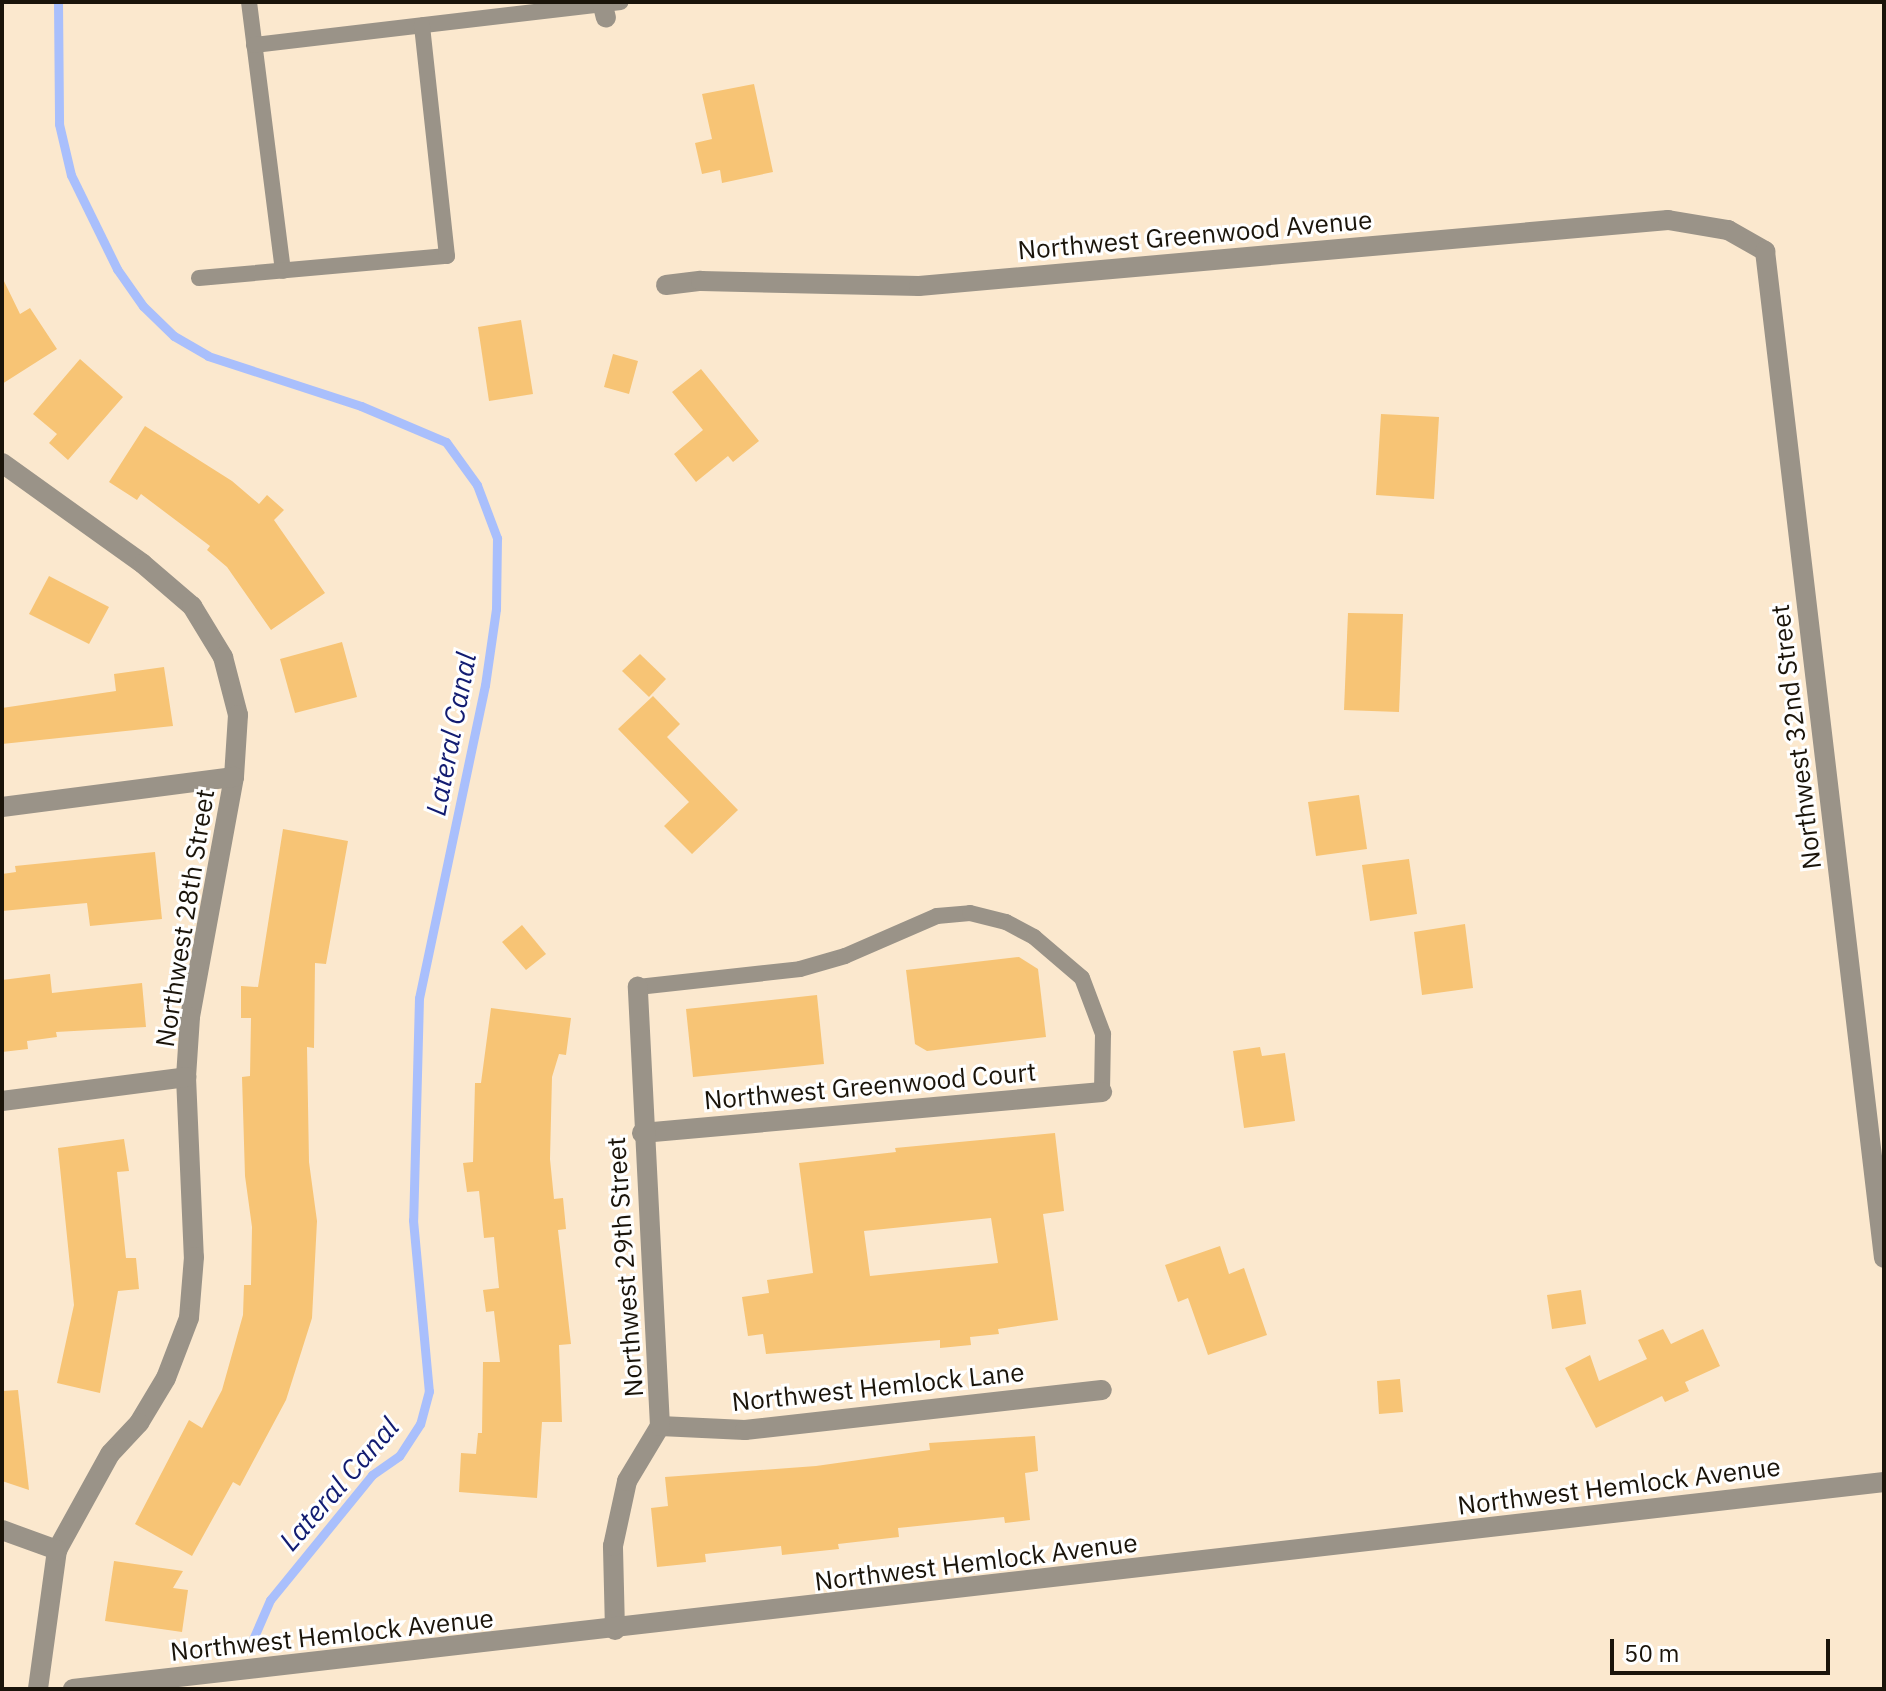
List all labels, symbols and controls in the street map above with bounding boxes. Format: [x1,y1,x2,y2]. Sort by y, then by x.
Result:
street label: Northwest Greenwood Avenue [1016,204,1374,266]
street label: Northwest 32nd Street [1764,603,1828,871]
water label: Lateral Canal [419,650,483,818]
street label: Northwest 28th Street [149,787,221,1049]
street label: Northwest Greenwood Court [703,1056,1037,1116]
street label: Northwest 29th Street [600,1136,650,1398]
street label: Northwest Hemlock Lane [730,1356,1026,1418]
water label: Lateral Canal [272,1411,406,1557]
street label: Northwest Hemlock Avenue [1456,1451,1782,1521]
street label: Northwest Hemlock Avenue [813,1527,1139,1597]
street label: Northwest Hemlock Avenue [169,1603,495,1667]
scale bar [1614,1623,1834,1673]
text: 50 m [1624,1637,1679,1669]

